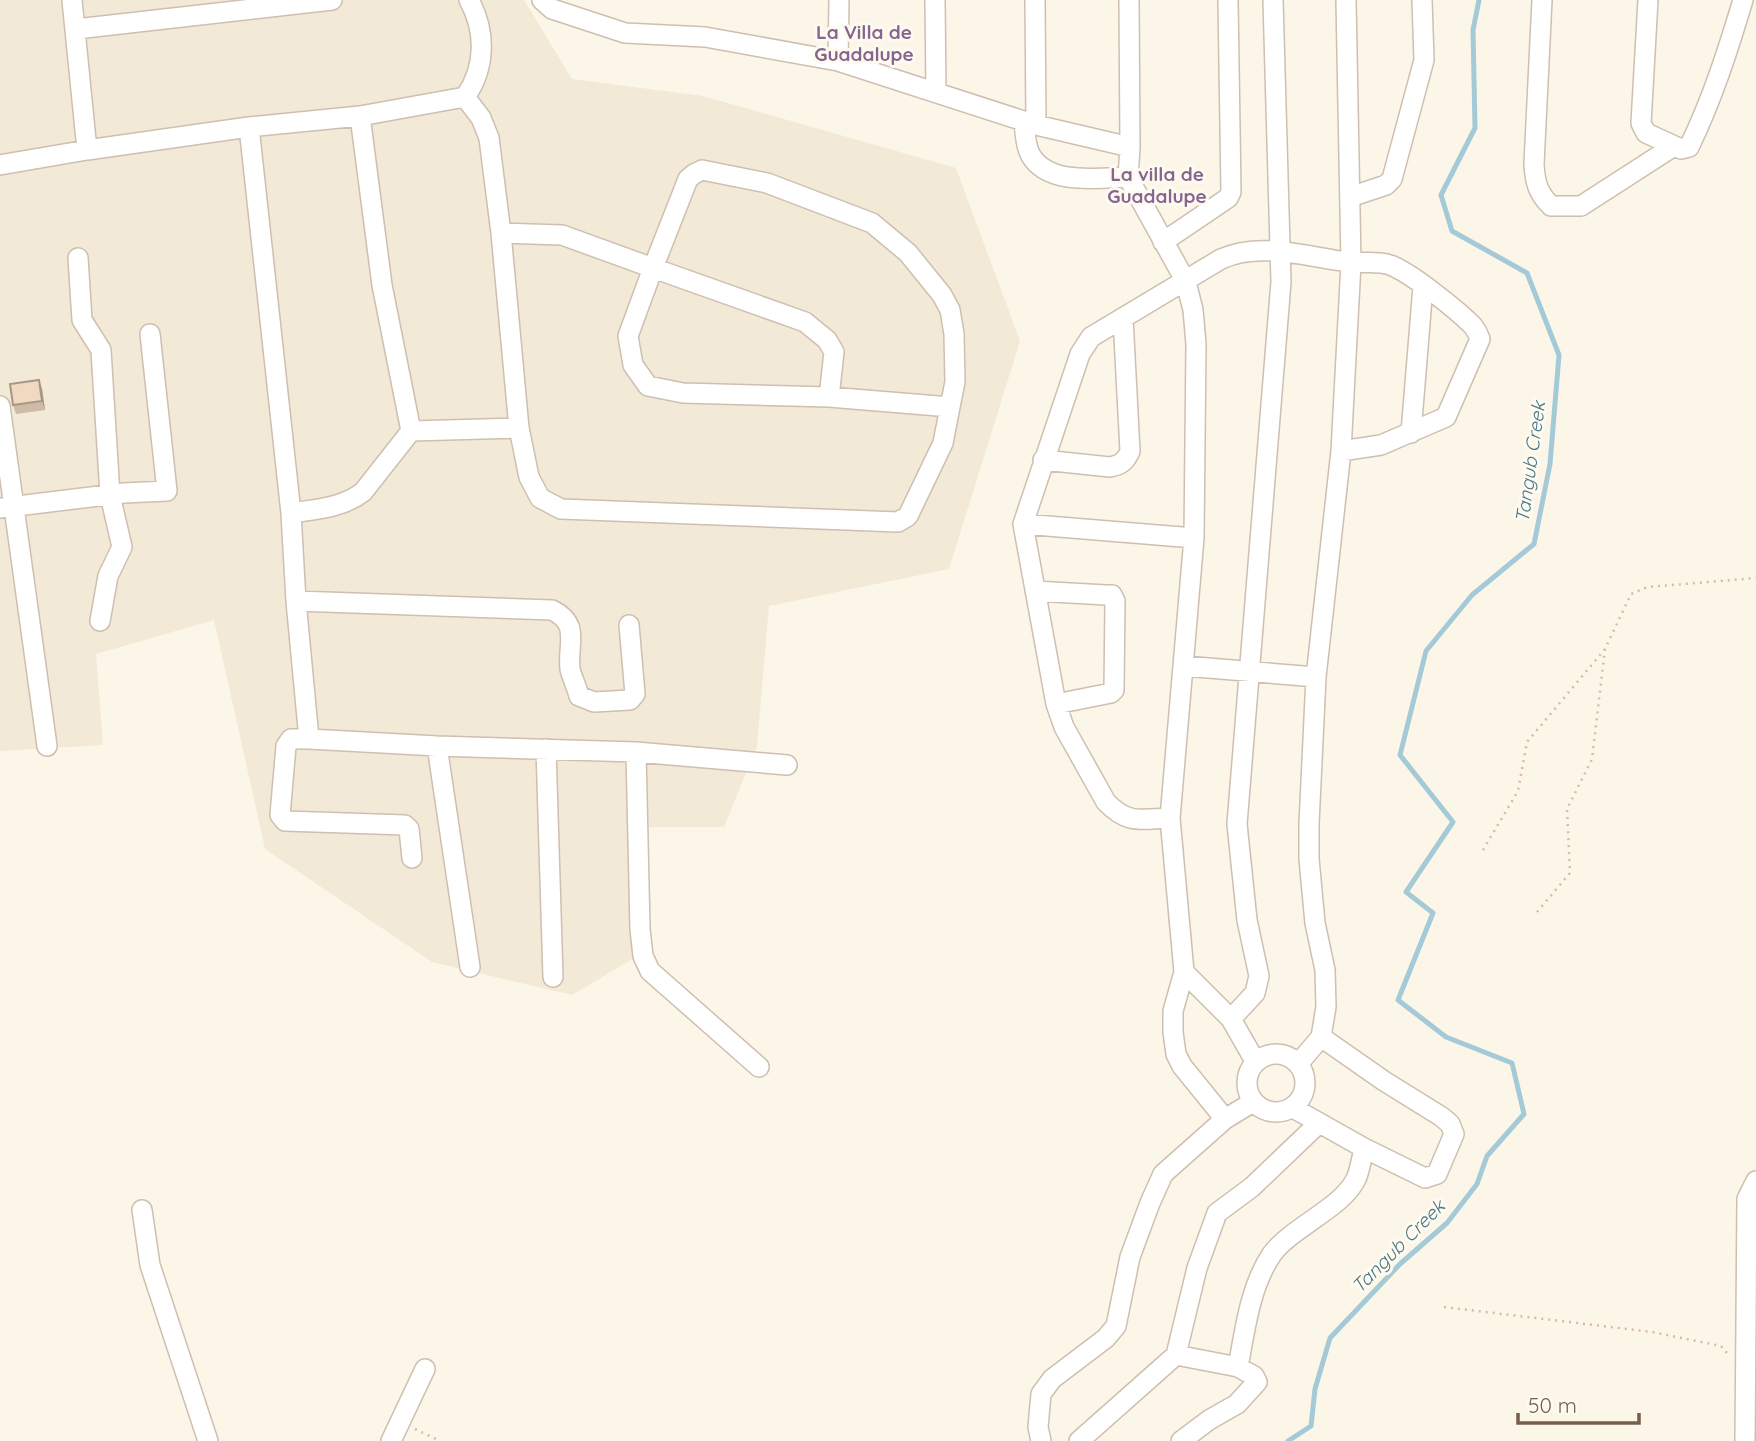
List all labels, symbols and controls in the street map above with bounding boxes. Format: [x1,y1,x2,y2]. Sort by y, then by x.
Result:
district label: La Villa de Guadalupe [814,20,914,66]
district label: La villa de Guadalupe [1107,162,1207,208]
water label: Tangub Creek [1510,398,1551,524]
water label: Tangub Creek [1346,1193,1451,1298]
scale bar [1518,1382,1639,1426]
text: 50 m [1528,1392,1577,1418]

